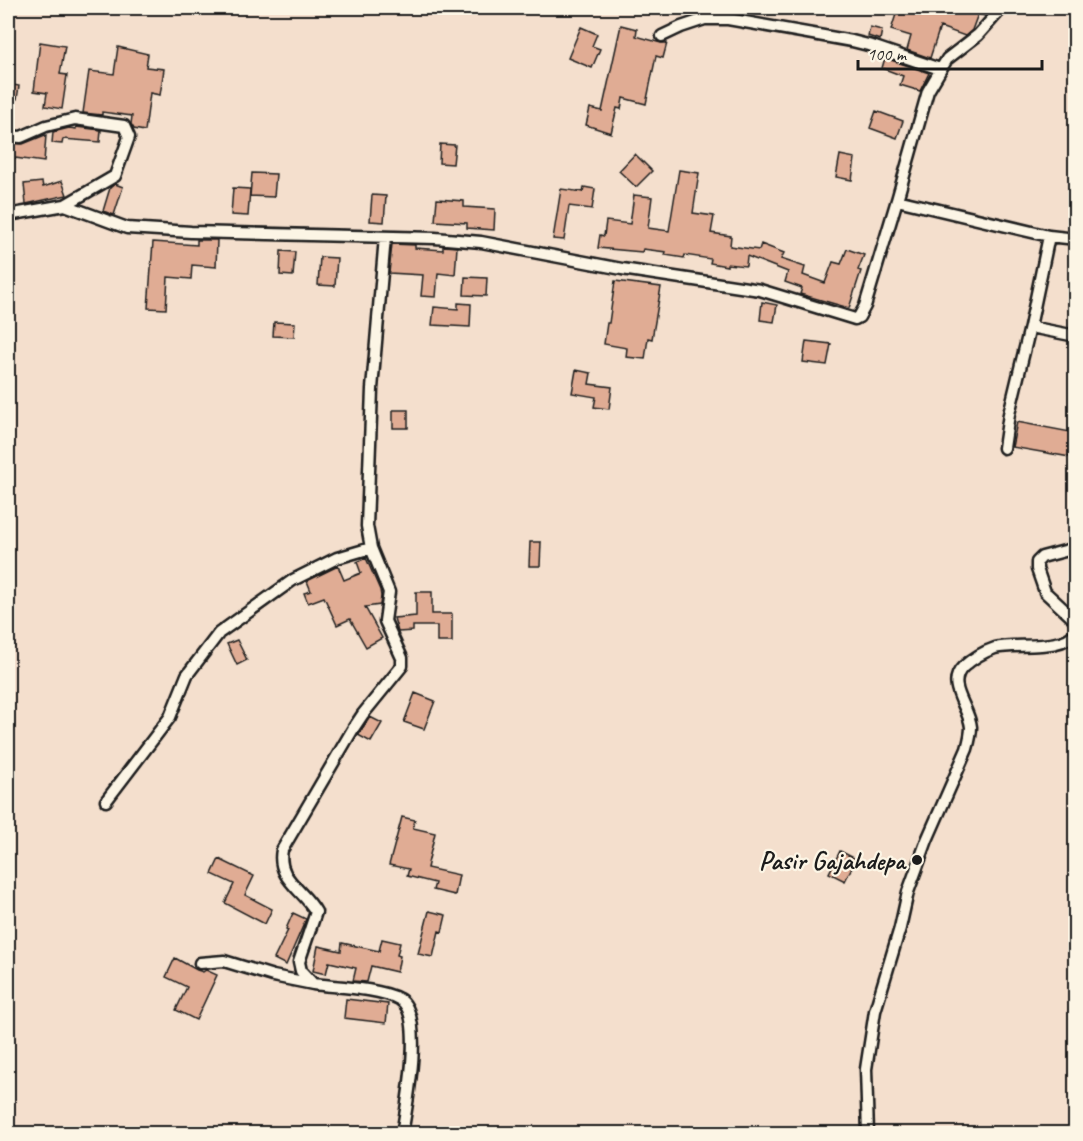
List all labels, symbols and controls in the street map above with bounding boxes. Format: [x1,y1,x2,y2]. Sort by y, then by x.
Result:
scale bar [858,33,1042,71]
text: 100 m [867,43,908,65]
place label: Pasir Gajahdepa [759,844,907,877]
marker: Pasir Gajahdepa [910,853,924,867]

